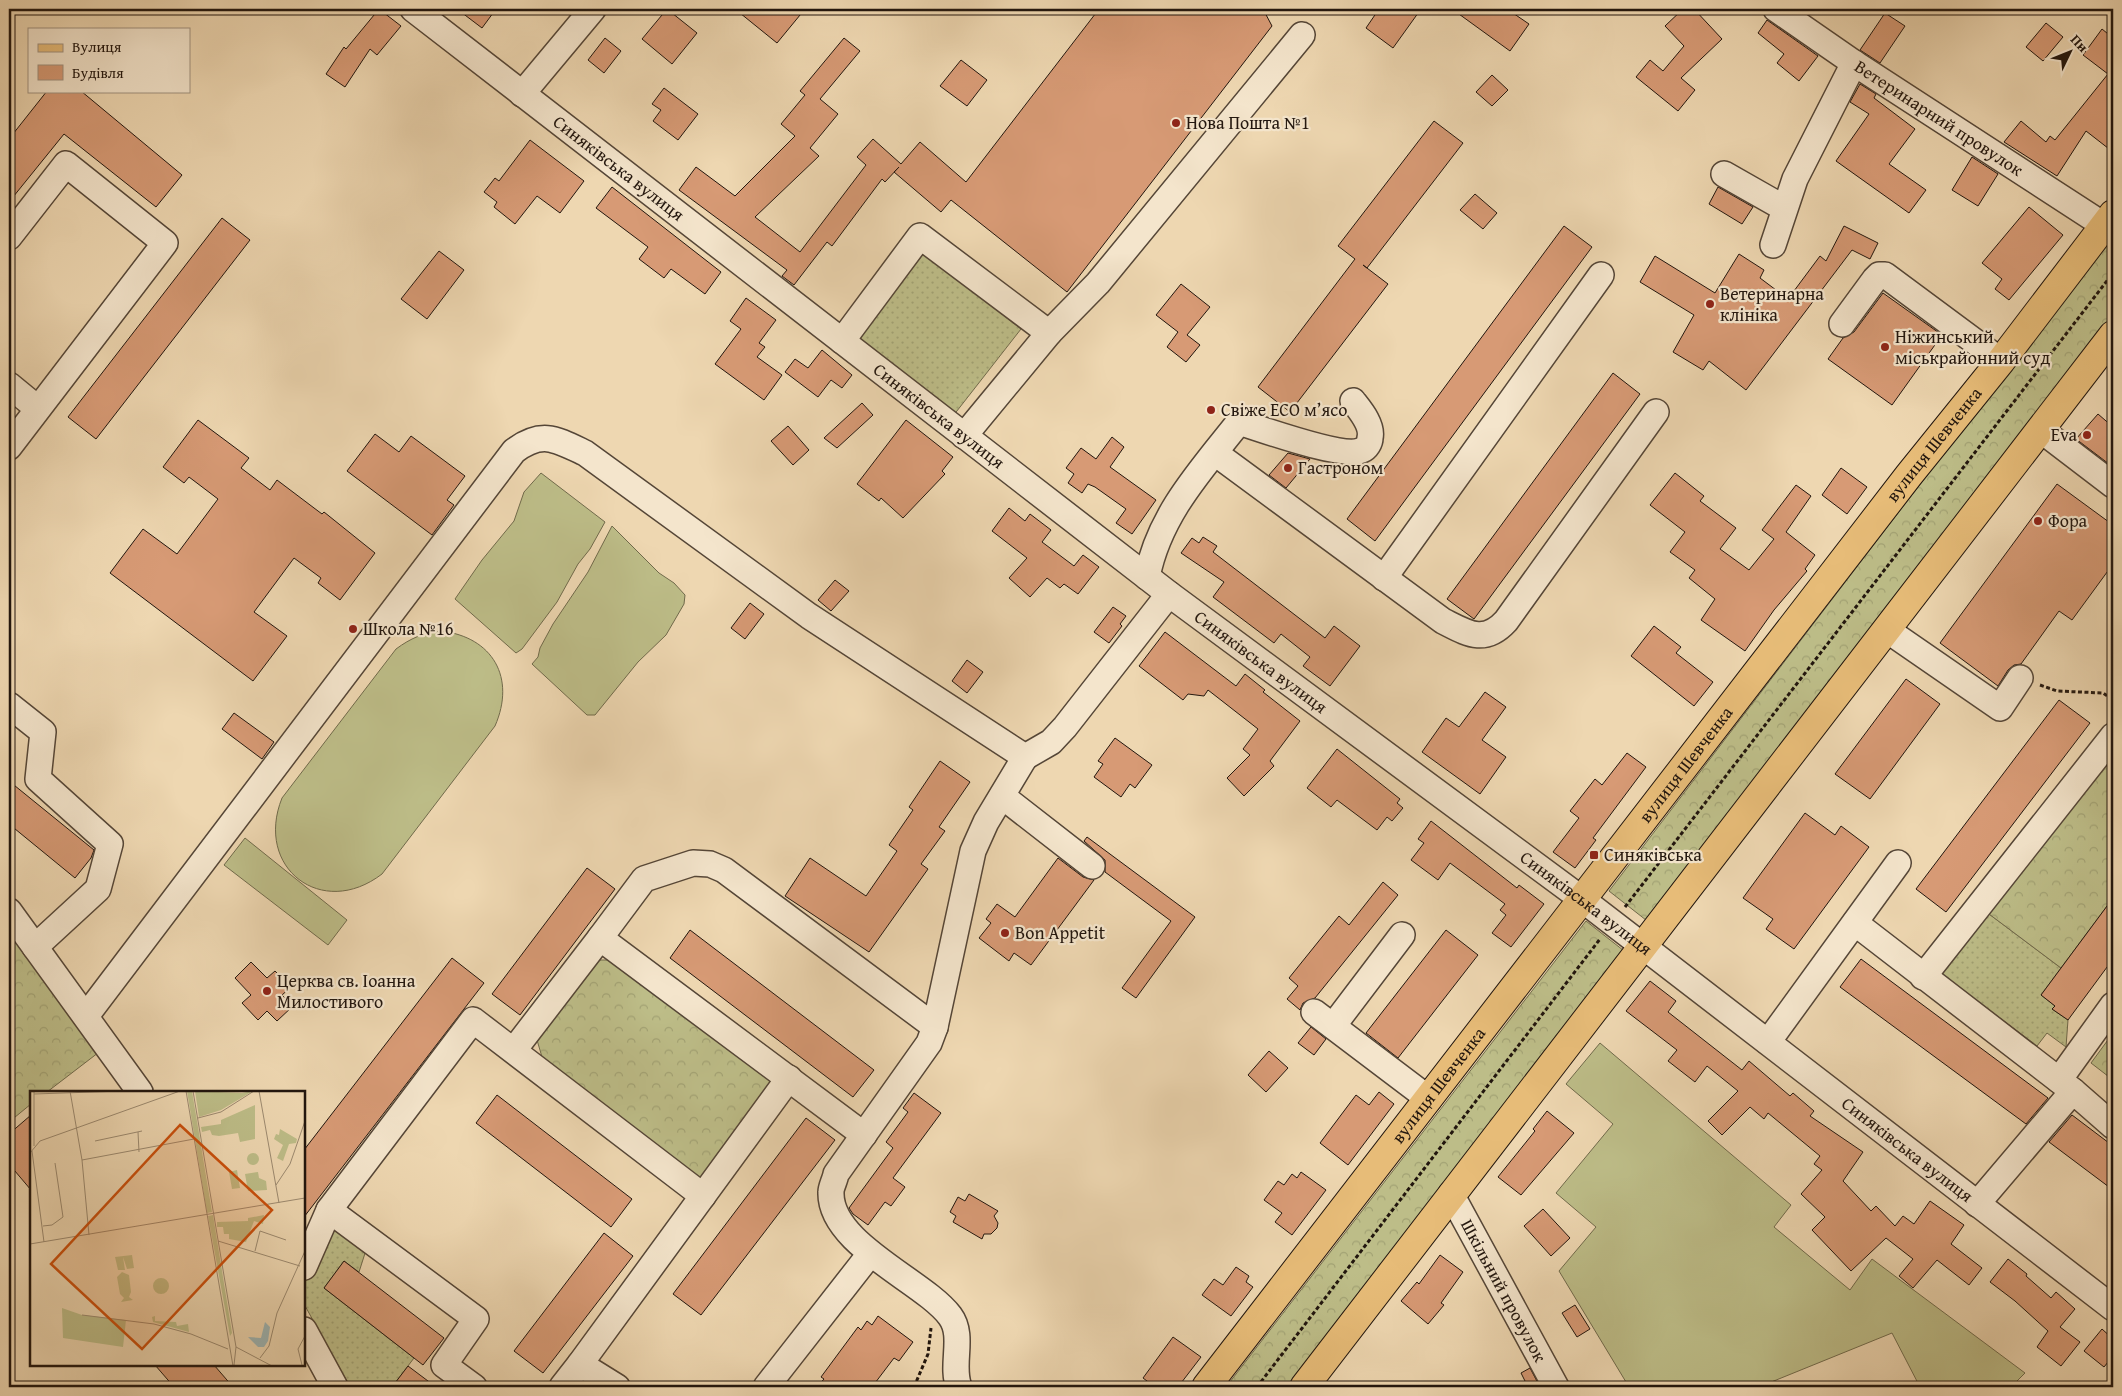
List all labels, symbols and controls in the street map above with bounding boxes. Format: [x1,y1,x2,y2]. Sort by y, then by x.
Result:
legend [28,28,190,92]
north arrow [2044,28,2094,78]
text: Пн [2066,30,2093,57]
text: Вулиця [72,36,122,57]
street label: Ветеринарний провулок [1849,53,2029,183]
text: Будівля [72,62,124,83]
street label: Синяківська вулиця [547,108,690,227]
place label: Нова Пошта №1 [1186,109,1310,136]
marker: Нова Пошта №1 [1170,117,1182,129]
place label: Ветеринарна клініка [1720,280,1824,328]
marker: Ветеринарна клініка [1704,298,1716,310]
place label: Ніжинський міськрайонний суд [1895,323,2050,371]
marker: Ніжинський міськрайонний суд [1879,341,1891,353]
street label: Синяківська вулиця [868,356,1011,475]
street label: вулиця Шевченка [1879,380,1988,507]
place label: Свіже ECO м’ясо [1221,396,1347,423]
marker: Свіже ECO м’ясо [1205,404,1217,416]
place label: Eva [2051,421,2077,448]
marker: Eva [2081,429,2093,441]
place label: Гастроном [1298,454,1383,481]
marker: Гастроном [1282,462,1294,474]
place label: Фора [2048,507,2088,534]
marker: Фора [2032,515,2044,527]
street label: Синяківська вулиця [1189,603,1333,720]
place label: Школа №16 [363,615,453,642]
marker: Школа №16 [347,623,359,635]
street label: вулиця Шевченка [1632,700,1739,828]
place label: Синяківська [1604,841,1702,868]
street label: Синяківська вулиця [1514,844,1658,962]
marker: Синяківська [1588,849,1600,861]
place label: Bon Appetit [1015,919,1106,946]
marker: Bon Appetit [999,927,1011,939]
place label: Церква св. Іоанна Милостивого [277,967,416,1015]
marker: Церква св. Іоанна Милостивого [261,985,273,997]
street label: вулиця Шевченка [1385,1021,1492,1149]
street label: Синяківська вулиця [1836,1090,1979,1209]
inset map [30,1091,305,1366]
street label: Шкільний провулок [1454,1214,1554,1367]

